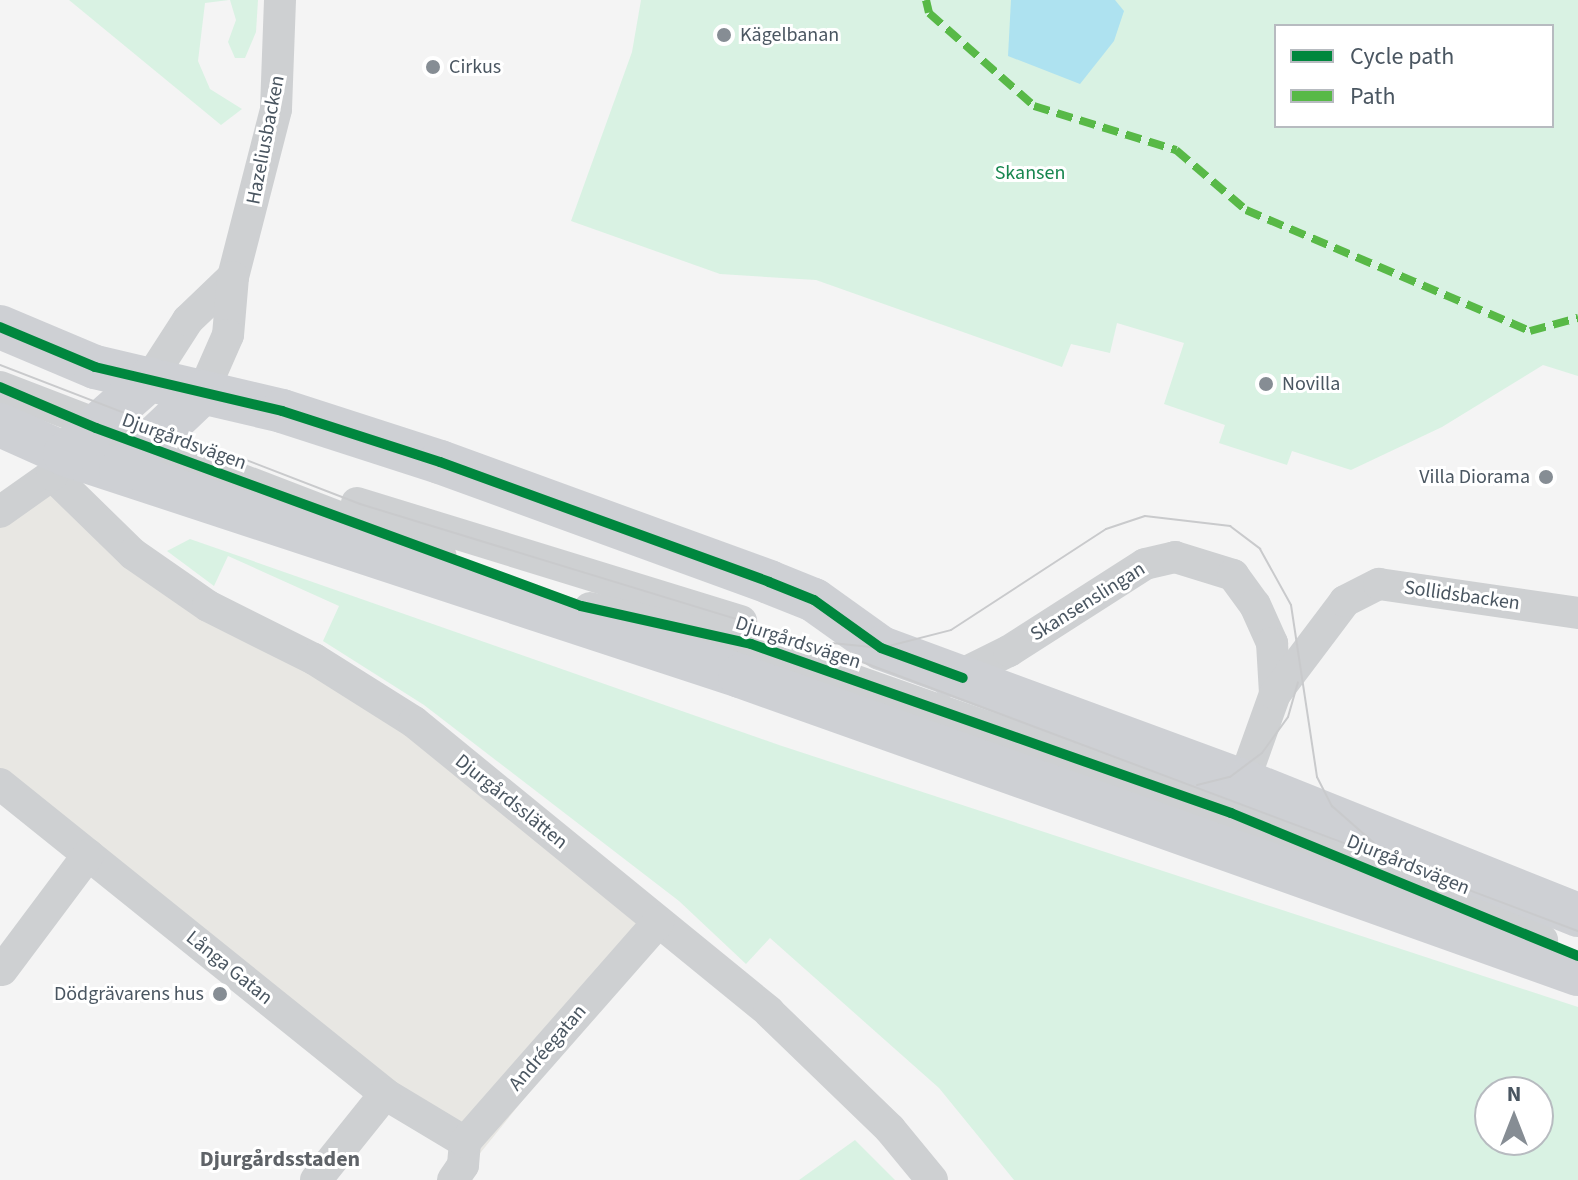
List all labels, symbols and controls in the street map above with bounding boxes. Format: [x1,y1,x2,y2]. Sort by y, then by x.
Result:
place label: Kägelbanan [740,23,839,47]
legend [1274,24,1554,128]
marker: Kägelbanan [715,26,733,44]
text: Cycle path [1350,39,1454,74]
place label: Cirkus [449,55,501,79]
marker: Cirkus [424,58,442,76]
street label: Hazeliusbacken [242,73,290,207]
text: Path [1350,79,1396,114]
park label: Skansen [995,161,1065,185]
place label: Novilla [1282,372,1340,396]
marker: Novilla [1257,375,1275,393]
street label: Djurgårdsvägen [119,408,249,476]
place label: Villa Diorama [1419,465,1530,489]
marker: Villa Diorama [1537,468,1555,486]
street label: Skansenslingan [1026,557,1150,647]
street label: Sollidsbacken [1403,576,1521,616]
street label: Djurgårdsvägen [732,611,864,675]
street label: Djurgårdsslätten [450,749,572,855]
street label: Djurgårdsvägen [1343,829,1473,901]
street label: Långa Gatan [181,926,277,1010]
place label: Dödgrävarens hus [54,982,204,1006]
marker: Dödgrävarens hus [211,985,229,1003]
street label: Andréegatan [504,1000,592,1096]
north arrow [1474,1076,1554,1156]
text: N [1507,1078,1521,1110]
district label: Djurgårdsstaden [200,1147,360,1173]

